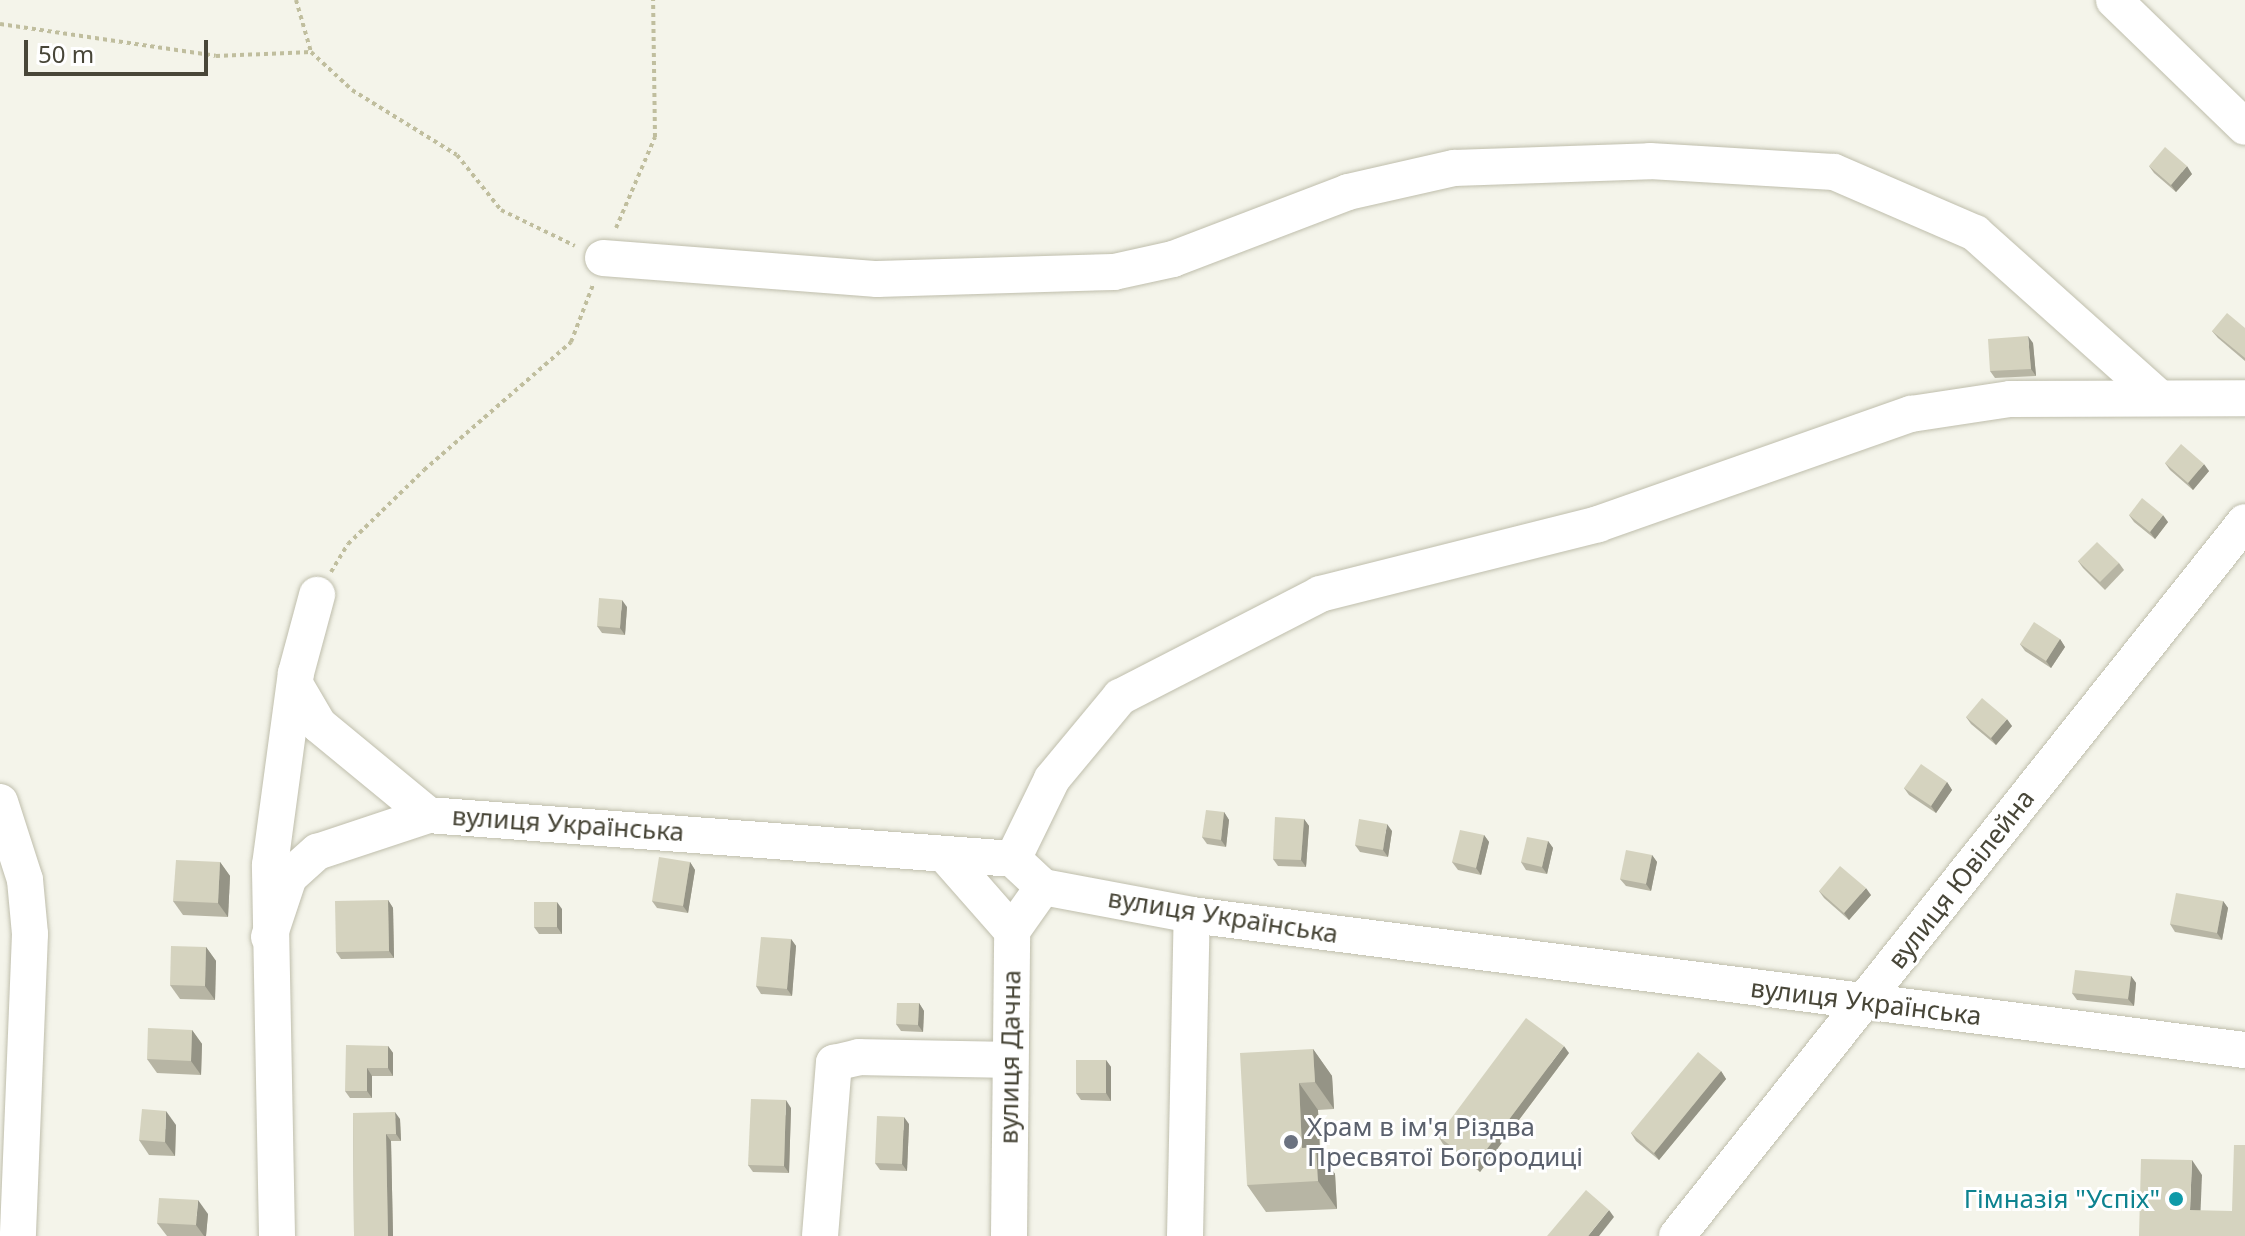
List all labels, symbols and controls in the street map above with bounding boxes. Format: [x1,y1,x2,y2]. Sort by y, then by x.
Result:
scale bar [28,24,212,74]
text: 50 m [38,37,94,70]
street label: вулиця Ювілейна [1881,783,2041,975]
street label: вулиця Українська [451,800,685,848]
street label: вулиця Українська [1106,882,1340,950]
street label: вулиця Дачна [993,969,1027,1145]
street label: вулиця Українська [1749,972,1983,1032]
place label: Храм в ім'я Різдва Пресвятої Богородиці [1307,1111,1583,1172]
marker: Храм в ім'я Різдва Пресвятої Богородиці [1282,1133,1300,1151]
place label: Гімназія "Успіх" [1964,1183,2160,1215]
marker: Гімназія "Успіх" [2167,1190,2185,1208]

